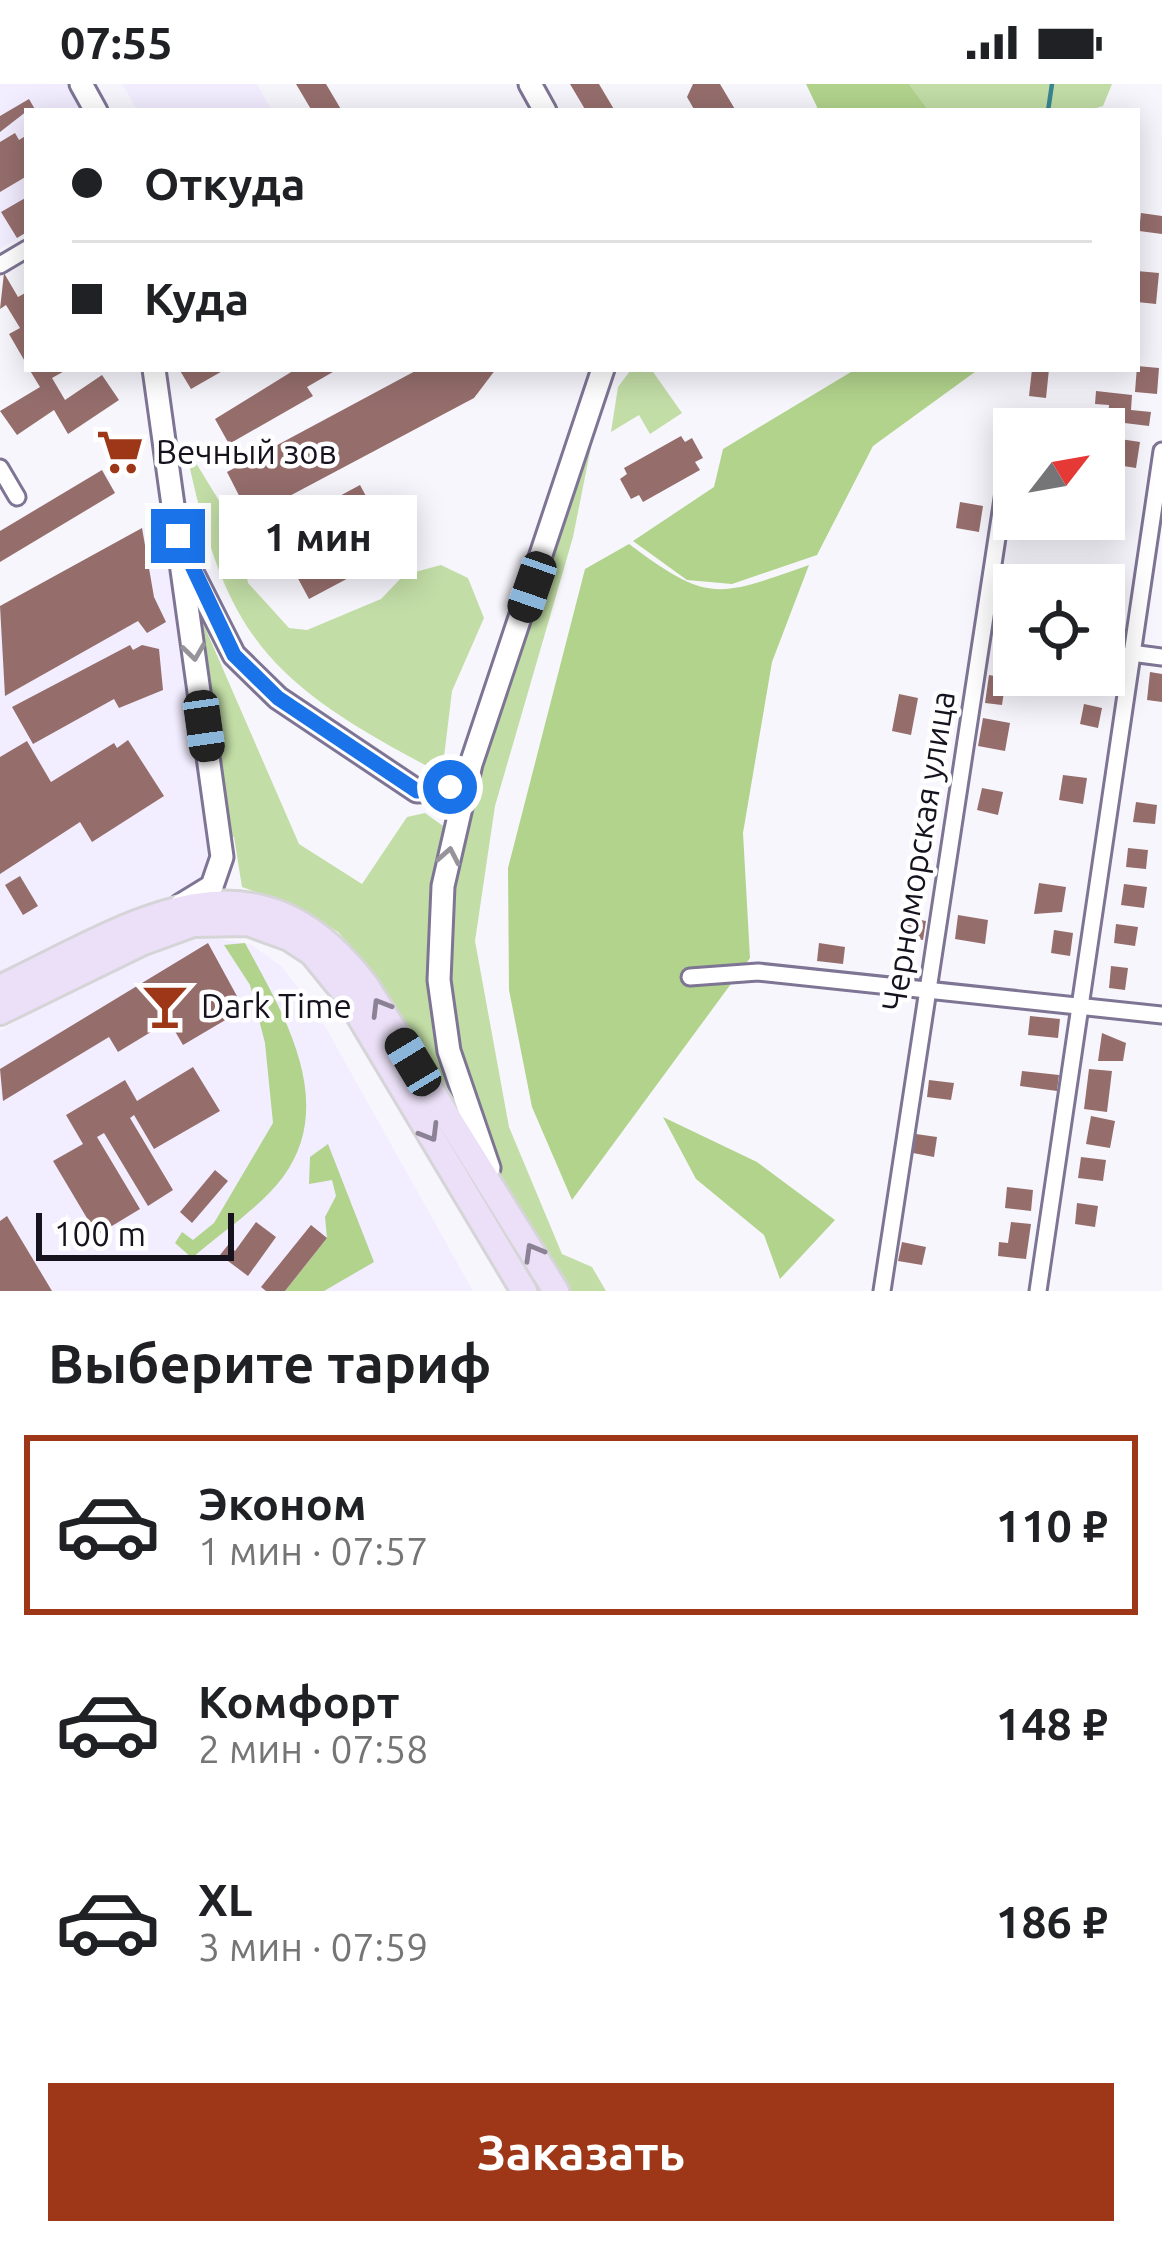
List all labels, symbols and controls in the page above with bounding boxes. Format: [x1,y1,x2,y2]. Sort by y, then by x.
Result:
text: 07:55 [60,17,173,68]
text: Откуда [144,158,305,209]
text: Куда [144,273,249,324]
north arrow [993,408,1125,540]
map controls [993,408,1125,696]
supermarket icon: Вечный зов [95,427,145,477]
place label: Вечный зов [156,433,337,470]
callout: 1 мин [220,494,418,578]
route end [151,509,205,563]
text: 1 мин [264,515,372,558]
car [503,547,561,627]
button: locate [993,564,1125,696]
one-way arrow [181,642,207,662]
car [181,688,227,764]
street label: Черноморская улица [874,688,961,1014]
route start [423,760,477,814]
one-way arrow [435,847,460,867]
bar icon: Dark Time [140,981,190,1031]
place label: Dark Time [201,987,352,1024]
one-way arrow [372,998,394,1020]
car [379,1022,447,1102]
one-way arrow [416,1120,438,1142]
scale bar [36,1207,234,1260]
text: 100 m [54,1215,146,1252]
one-way arrow [525,1243,547,1264]
text: Выберите тариф [48,1333,492,1393]
icon: car [54,1471,162,1579]
text: Эконом [198,1478,367,1529]
text: 110 ₽ [996,1500,1108,1551]
text: 1 мин · 07:57 [198,1529,428,1572]
icon: car [54,1669,162,1777]
text: Комфорт [198,1676,400,1727]
text: 148 ₽ [996,1698,1108,1749]
text: 2 мин · 07:58 [198,1727,428,1770]
icon: car [54,1867,162,1975]
text: XL [198,1874,252,1925]
text: 186 ₽ [996,1896,1108,1947]
text: 3 мин · 07:59 [198,1925,428,1968]
button: Заказать [48,2083,1114,2221]

